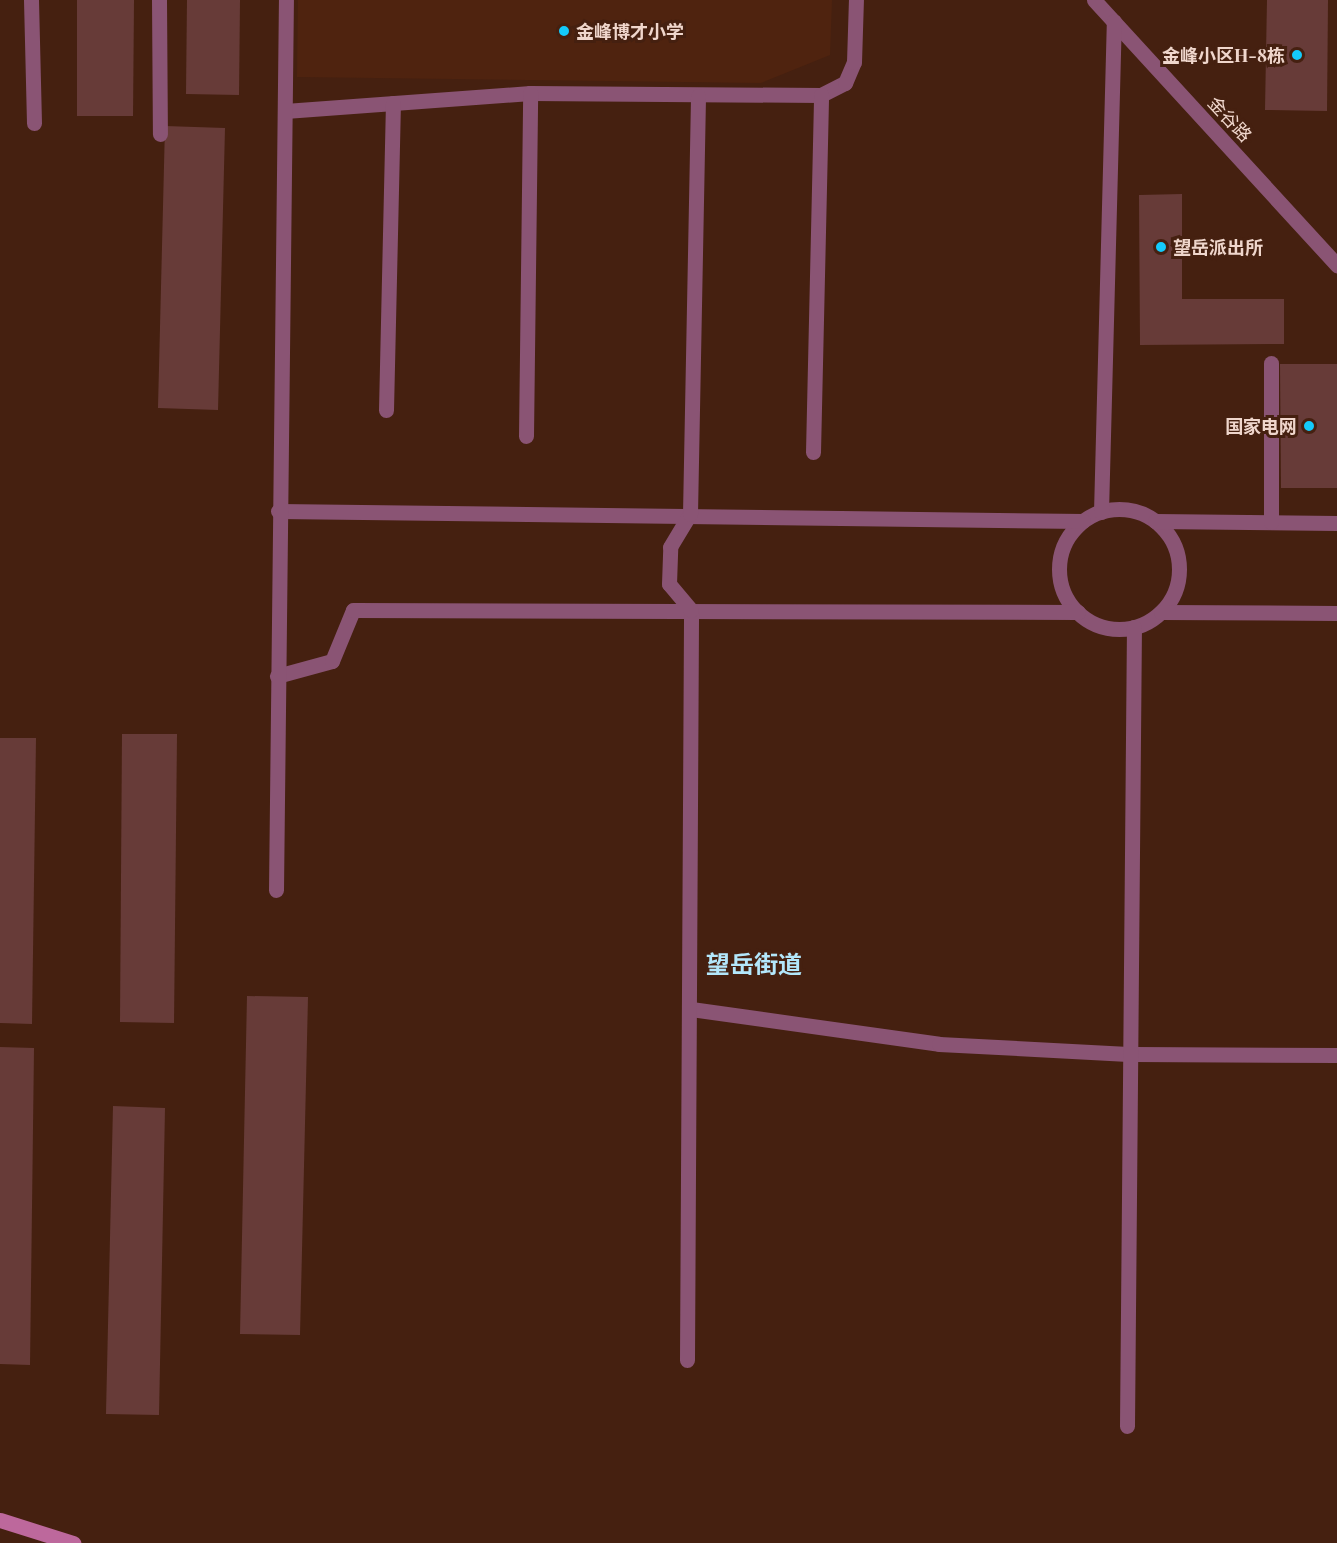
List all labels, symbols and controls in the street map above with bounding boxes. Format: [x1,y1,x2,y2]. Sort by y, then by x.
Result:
place label: 金峰博才小学 [576,20,684,42]
marker: 金峰博才小学 [557,24,571,38]
place label: 金峰小区H-8栋 [1162,44,1285,66]
marker: 金峰小区H-8栋 [1290,48,1304,62]
street label: 金谷路 [1204,92,1256,146]
place label: 望岳派出所 [1173,236,1263,258]
marker: 望岳派出所 [1154,240,1168,254]
place label: 国家电网 [1225,415,1297,437]
marker: 国家电网 [1302,419,1316,433]
district label: 望岳街道 [706,950,802,978]

